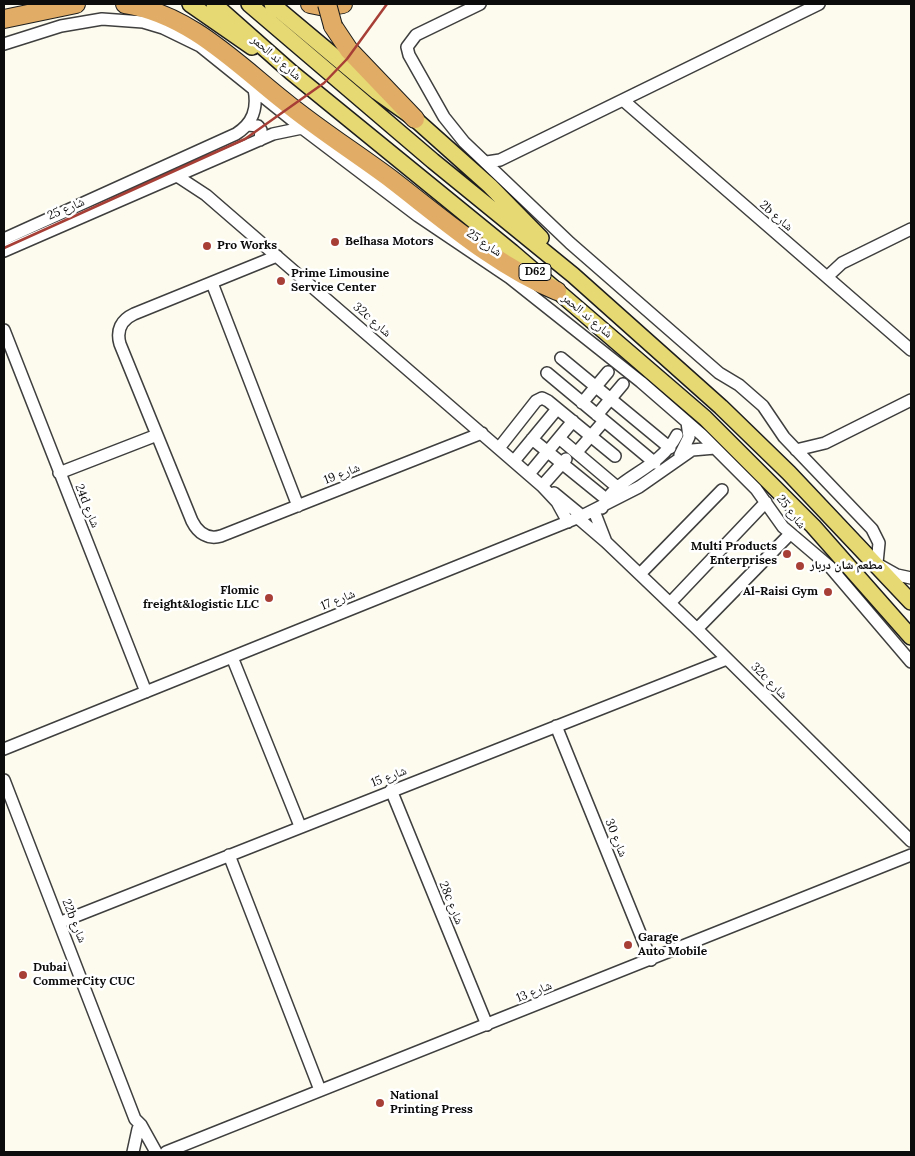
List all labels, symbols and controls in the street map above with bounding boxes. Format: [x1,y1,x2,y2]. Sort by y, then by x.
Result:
street label: شارع ند الحمر [248,32,304,84]
street label: شارع 25 [45,195,87,223]
street label: 2b شارع [756,198,796,234]
street label: شارع 25 [464,226,504,260]
place label: Belhasa Motors [345,235,434,249]
marker: Belhasa Motors [329,236,341,248]
place label: Pro Works [217,239,277,253]
marker: Pro Works [201,240,213,252]
road number: D62 [519,264,551,280]
place label: Prime Limousine Service Center [291,267,389,295]
marker: Prime Limousine Service Center [275,275,287,287]
street label: شارع ند الحمر [559,291,615,341]
street label: 32c شارع [350,300,394,340]
street label: شارع 19 [322,461,362,487]
street label: 24d شارع [72,482,102,530]
street label: شارع 25 [773,492,809,532]
place label: Multi Products Enterprises [691,540,777,568]
marker: Multi Products Enterprises [781,548,793,560]
place label: مطعم شان دربار [810,559,883,573]
marker: مطعم شان دربار [794,560,806,572]
place label: Flomic freight&logistic LLC [143,584,259,612]
place label: Al-Raisi Gym [743,585,818,599]
marker: Al-Raisi Gym [822,586,834,598]
street label: شارع 17 [319,587,357,613]
marker: Flomic freight&logistic LLC [263,592,275,604]
street label: 32c شارع [748,660,790,702]
street label: شارع 15 [369,764,409,790]
street label: شارع 30 [602,817,630,859]
street label: 28c شارع [436,879,466,927]
street label: 22b شارع [59,897,89,945]
place label: Garage Auto Mobile [638,931,707,959]
marker: Garage Auto Mobile [622,939,634,951]
place label: Dubai CommerCity CUC [33,961,135,989]
marker: Dubai CommerCity CUC [17,969,29,981]
street label: شارع 13 [514,978,554,1006]
place label: National Printing Press [390,1089,473,1117]
marker: National Printing Press [374,1097,386,1109]

